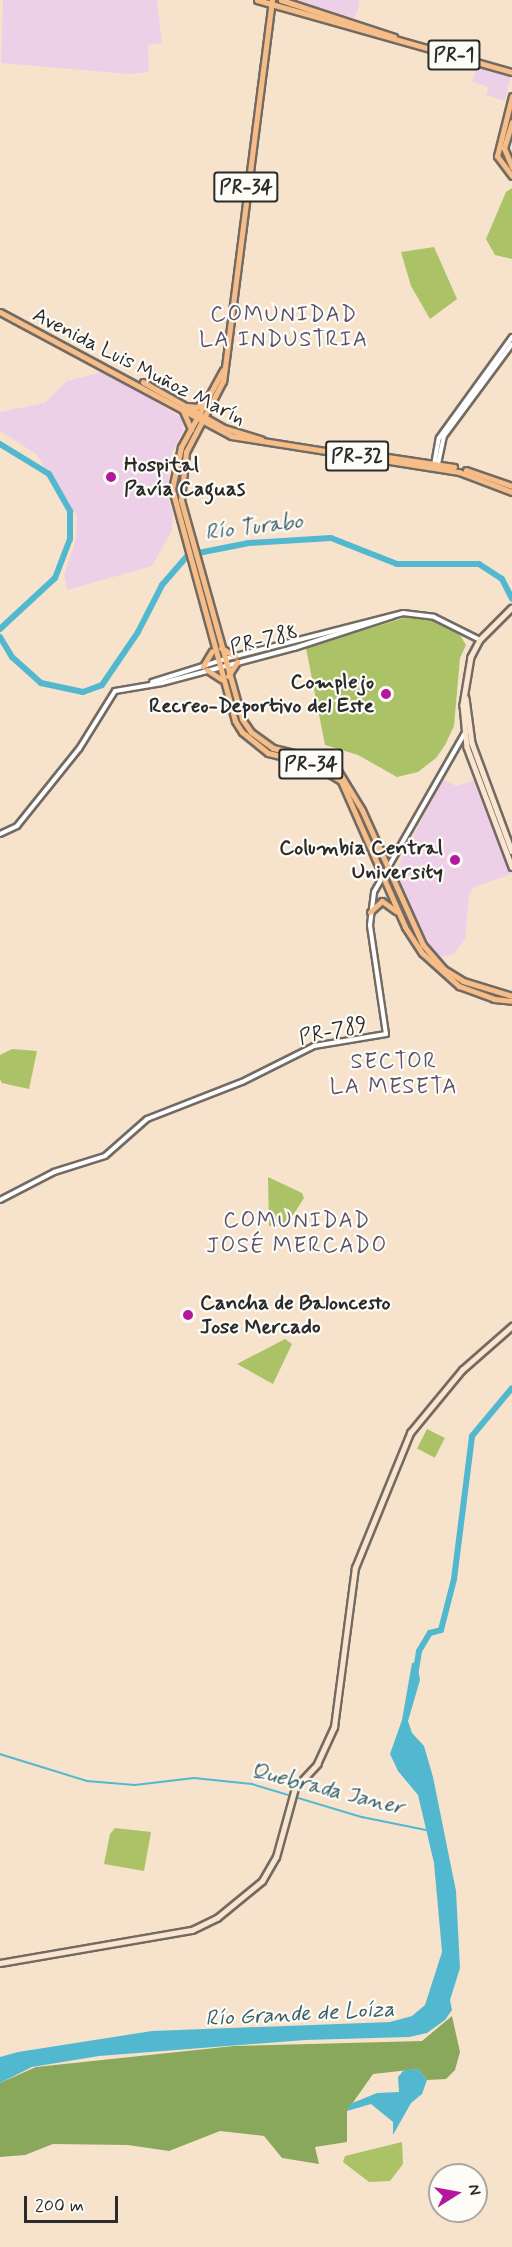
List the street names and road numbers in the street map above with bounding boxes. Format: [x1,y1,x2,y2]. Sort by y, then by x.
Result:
road number: PR-1 [427,38,481,72]
road number: PR-34 [213,170,279,204]
street label: Avenida Luis Muñoz Marín [28,302,250,432]
road number: PR-32 [324,439,390,473]
street label: PR-788 [227,619,301,661]
road number: PR-34 [278,747,344,781]
street label: PR-789 [297,1011,369,1051]

